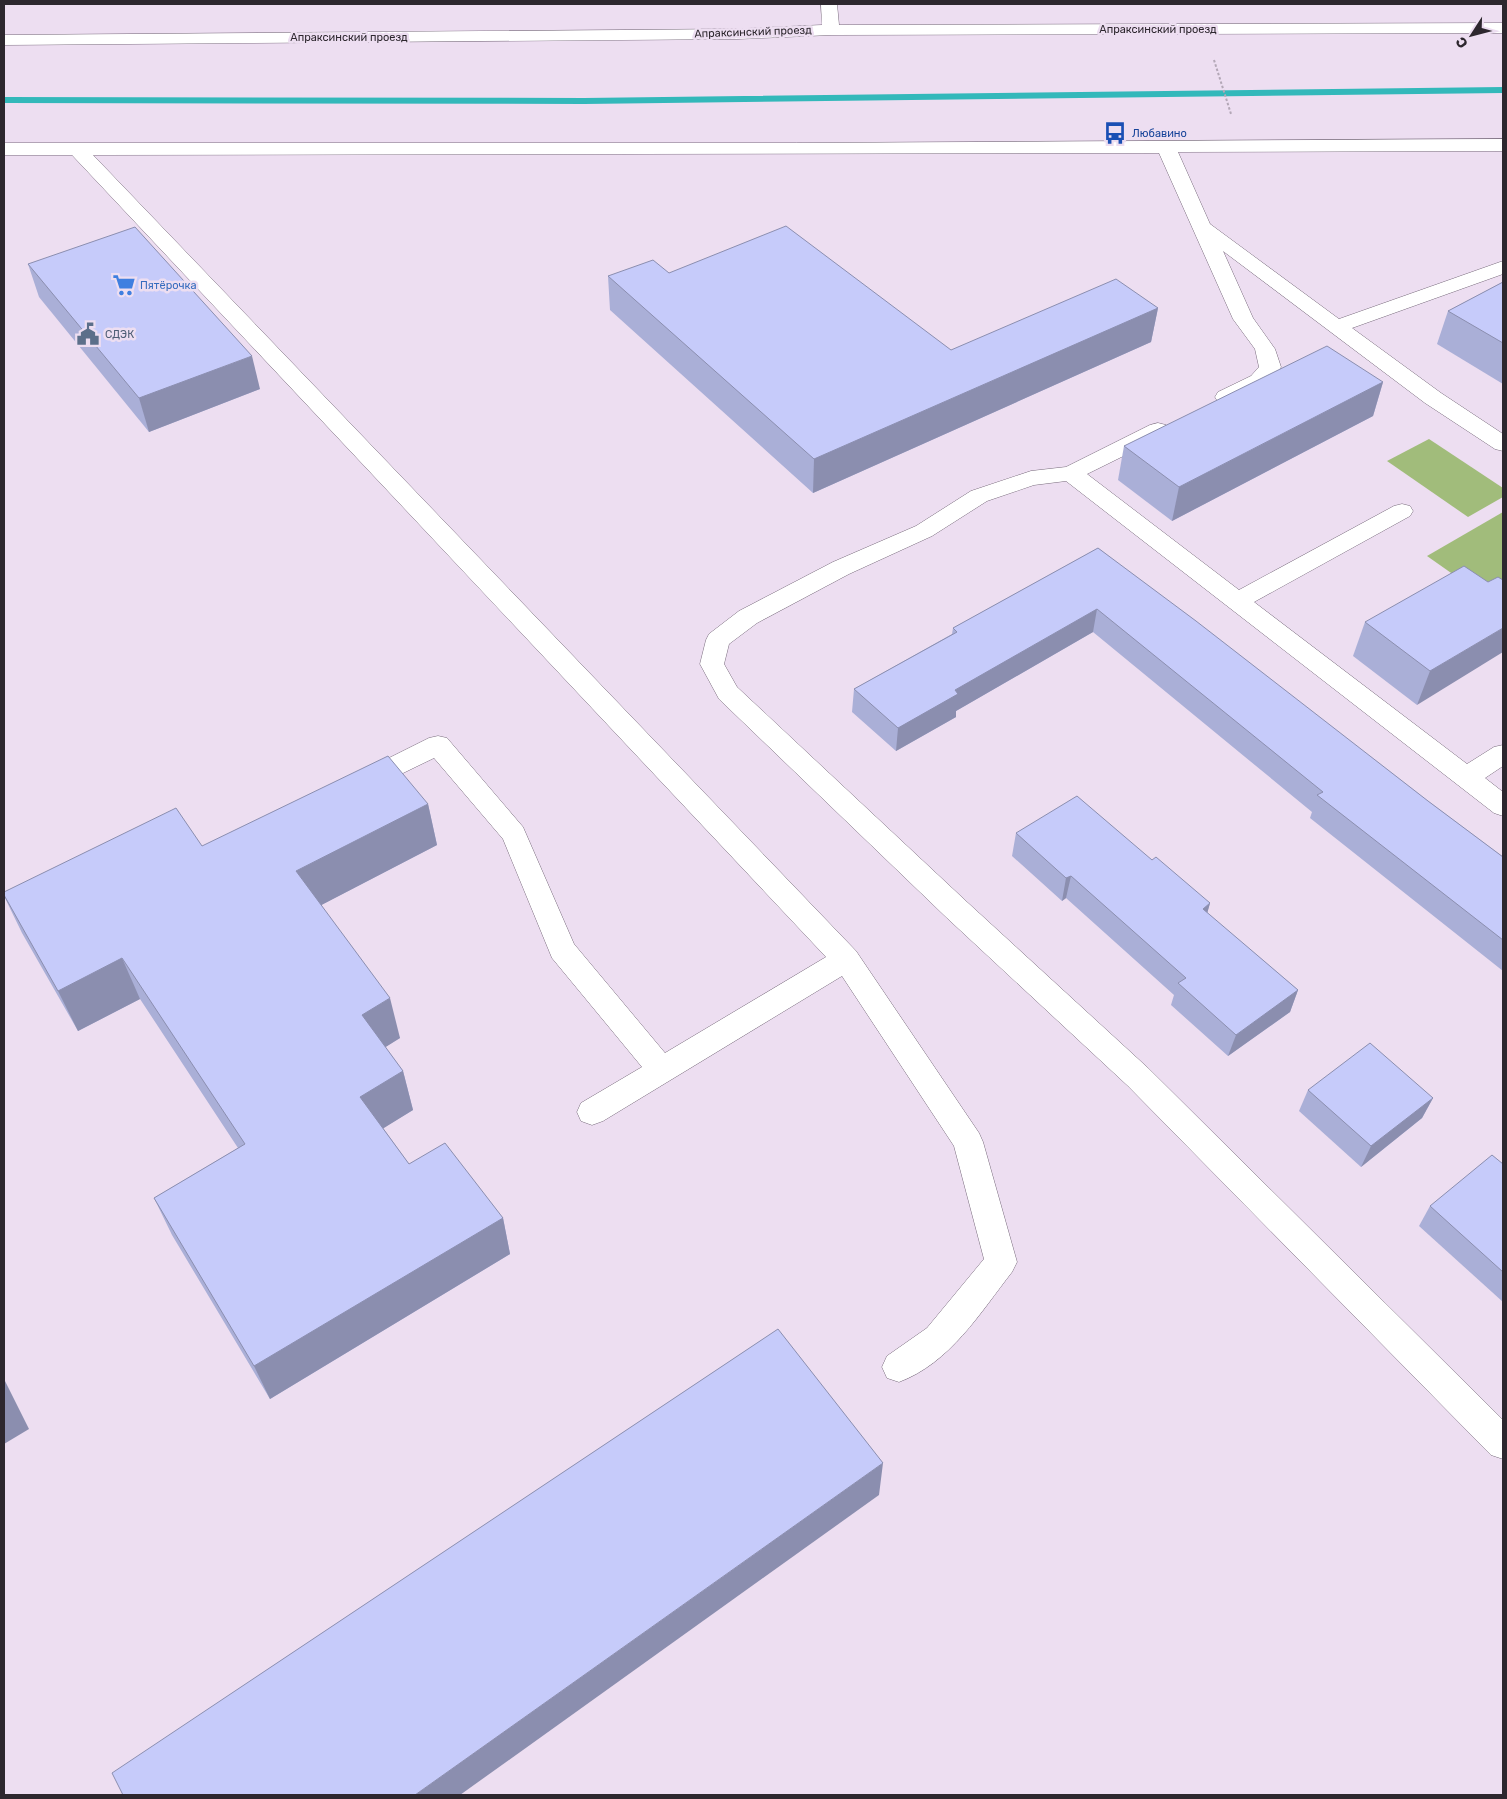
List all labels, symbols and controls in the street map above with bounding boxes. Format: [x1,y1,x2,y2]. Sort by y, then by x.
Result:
north arrow [1447,10,1497,60]
street label: Апраксинский проезд [694,23,812,41]
street label: Апраксинский проезд [1099,23,1217,36]
street label: Апраксинский проезд [290,31,408,44]
text: С [1452,33,1472,51]
bus stop icon: Любавино [1102,120,1128,146]
place label: Любавино [1132,127,1187,140]
supermarket icon: Пятёрочка [111,272,137,298]
place label: Пятёрочка [140,279,197,292]
public building icon: СДЭК [75,321,101,347]
place label: СДЭК [105,328,134,341]

